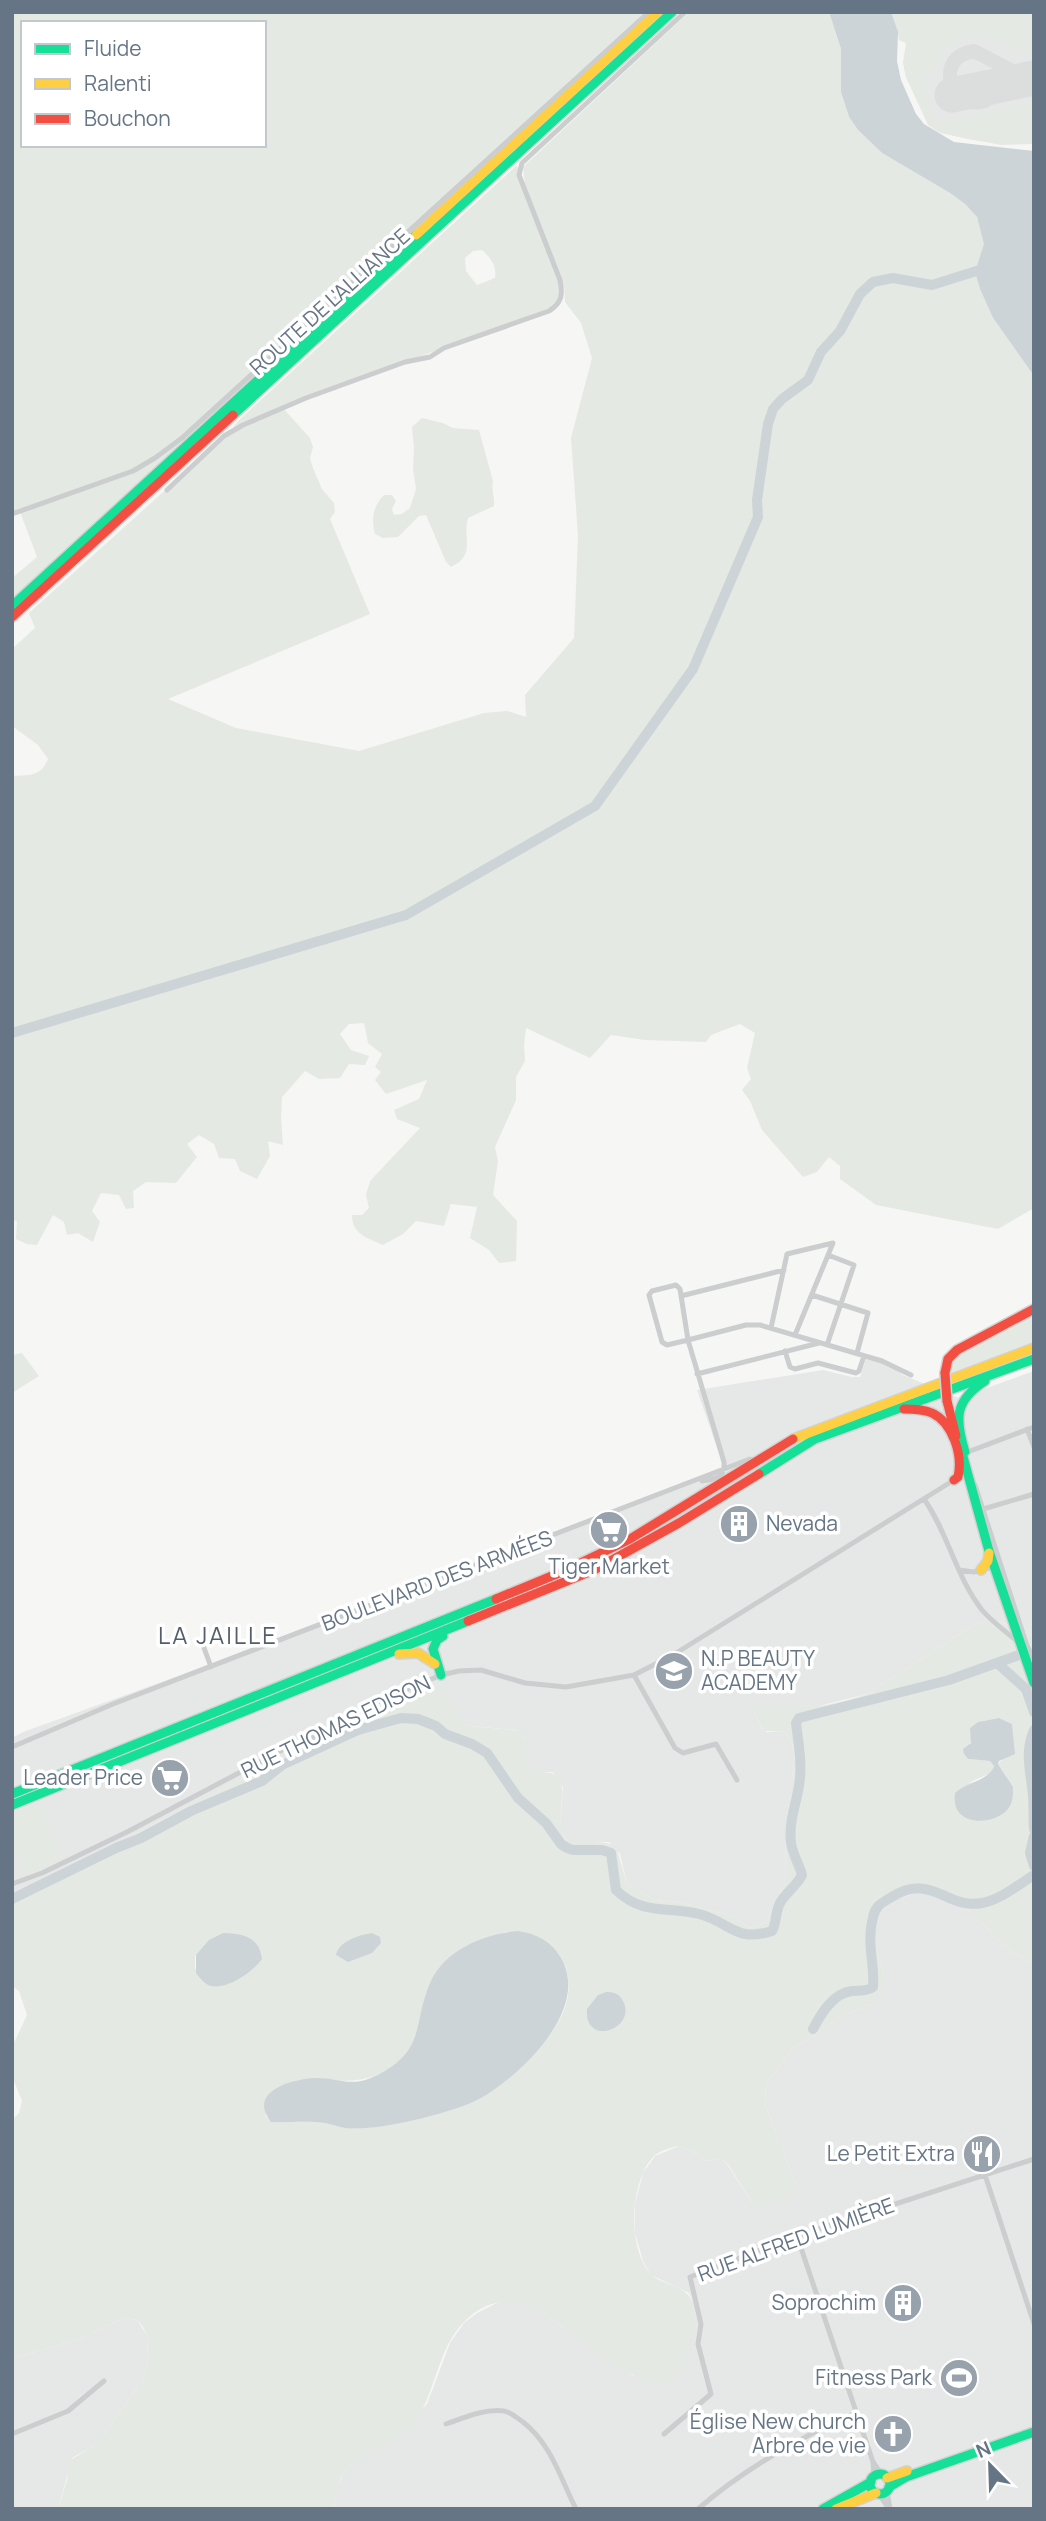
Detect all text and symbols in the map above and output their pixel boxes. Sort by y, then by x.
legend [21,21,266,147]
text: Fluide [84,34,142,62]
text: Ralenti [84,69,152,97]
text: Bouchon [84,104,171,132]
street label: ROUTE DE L'ALLIANCE [243,222,415,381]
building icon: Nevada [718,1503,760,1545]
supermarket icon: Tiger Market [588,1509,630,1551]
place label: Nevada [766,1509,838,1537]
street label: BOULEVARD DES ARMÉES [317,1523,556,1637]
place label: Tiger Market [548,1552,670,1580]
district label: LA JAILLE [158,1618,278,1651]
place label: N.P BEAUTY ACADEMY [701,1644,815,1696]
school or university icon: N.P BEAUTY ACADEMY [653,1650,695,1692]
street label: RUE THOMAS EDISON [236,1668,435,1784]
supermarket icon: Leader Price [149,1757,191,1799]
place label: Leader Price [23,1763,143,1791]
restaurant icon: Le Petit Extra [961,2133,1003,2175]
place label: Le Petit Extra [827,2139,955,2167]
street label: RUE ALFRED LUMIÈRE [693,2190,898,2288]
building icon: Soprochim [882,2282,924,2324]
place label: Soprochim [772,2288,876,2316]
sports icon: Fitness Park [938,2357,980,2399]
place label: Fitness Park [815,2363,933,2391]
place label: Église New church Arbre de vie [690,2407,866,2459]
church icon: Église New church Arbre de vie [872,2413,914,2455]
north arrow [955,2430,1025,2500]
text: N [972,2435,995,2464]

